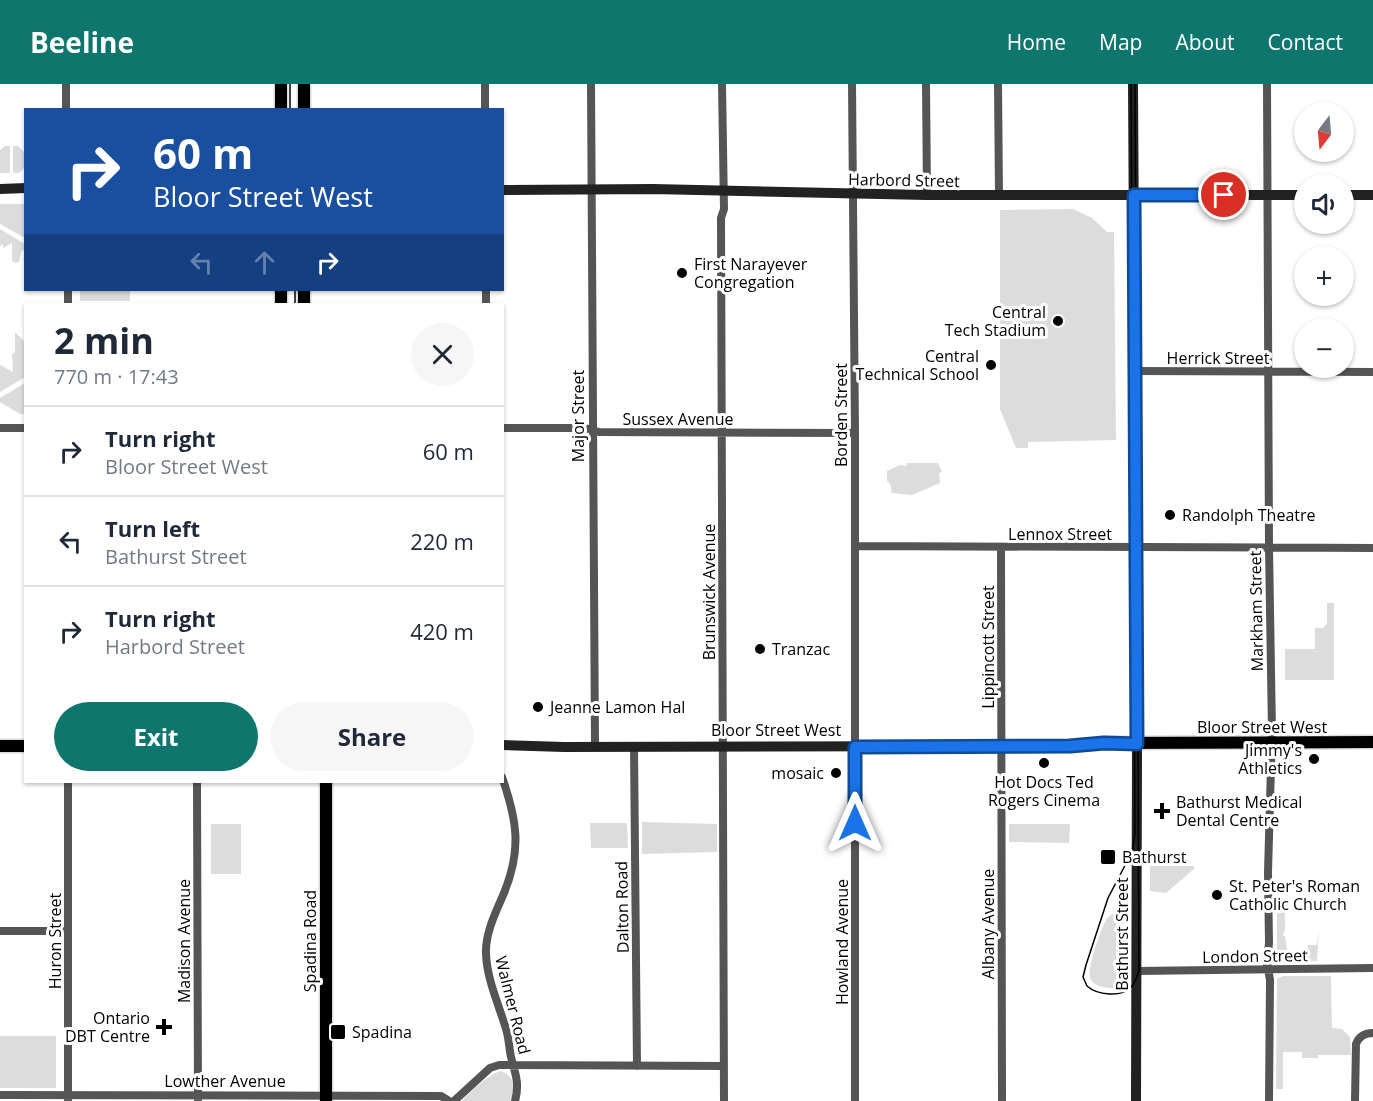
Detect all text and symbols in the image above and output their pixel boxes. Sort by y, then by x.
text: Beeline [30,23,134,61]
text: Home [1007,28,1066,56]
text: Map [1099,28,1142,56]
text: About [1175,28,1235,56]
text: Contact [1268,28,1343,56]
north arrow [1294,102,1354,162]
map controls [1294,102,1354,378]
text: 60 m [153,124,253,181]
icon: right [54,132,132,210]
street label: Harbord Street [848,168,960,192]
pin [1198,169,1249,220]
button: sound [1294,174,1354,234]
text: Bloor Street West [153,178,373,215]
icon: arrive [1207,178,1240,211]
icon: left [185,246,218,279]
icon: ahead [248,246,281,279]
icon: right [311,246,344,279]
button: + [1294,246,1354,306]
place label: First Narayever Congregation [694,253,808,293]
marker: First Narayever Congregation [675,266,689,280]
place label: Central Tech Stadium [945,301,1046,341]
marker: Central Tech Stadium [1051,314,1065,328]
text: 2 min [54,316,154,365]
button: − [1294,318,1354,378]
button: close [411,323,474,386]
place label: Central Technical School [856,345,979,385]
street label: Herrick Street [1167,347,1270,369]
marker: Central Technical School [984,358,998,372]
text: 770 m · 17:43 [54,363,179,390]
street label: Borden Street [830,363,852,467]
street label: Major Street [567,370,589,462]
street label: Sussex Avenue [622,408,734,430]
text: Turn right [105,423,216,453]
icon: right [54,435,87,468]
text: 60 m [423,436,474,466]
text: Bloor Street West [105,453,268,480]
place label: Randolph Theatre [1182,504,1316,526]
marker: Randolph Theatre [1163,508,1177,522]
text: Turn left [105,513,200,543]
street label: Lennox Street [1008,523,1112,545]
street label: Brunswick Avenue [698,524,720,660]
icon: left [54,525,87,558]
text: 220 m [410,526,474,556]
text: Bathurst Street [105,543,247,570]
street label: Markham Street [1244,550,1268,671]
street label: Lippincott Street [977,585,999,709]
text: Turn right [105,603,216,633]
icon: right [54,615,87,648]
text: 420 m [410,616,474,646]
text: Harbord Street [105,633,245,660]
place label: Tranzac [772,638,830,660]
marker: Tranzac [753,642,767,656]
place label: Jeanne Lamon Hal [548,696,685,718]
marker: Jeanne Lamon Hal [531,700,545,714]
button: Exit [54,702,258,771]
button: Share [270,702,474,771]
street label: Bloor Street West [1197,716,1327,738]
street label: Bloor Street West [711,719,841,741]
place label: Jimmy's Athletics [1238,739,1302,779]
marker: Jimmy's Athletics [1307,752,1321,766]
marker: Hot Docs Ted Rogers Cinema [1037,756,1051,770]
place label: mosaic [771,762,824,784]
marker: mosaic [829,766,843,780]
place label: Hot Docs Ted Rogers Cinema [988,771,1100,811]
position arrow [823,791,887,855]
place label: Bathurst Medical Dental Centre [1176,791,1302,831]
marker: Bathurst Medical Dental Centre [1153,802,1171,820]
place label: Bathurst [1122,846,1187,868]
marker: Bathurst [1099,848,1117,866]
street label: Dalton Road [610,861,634,953]
street label: Albany Avenue [977,869,999,979]
place label: St. Peter's Roman Catholic Church [1229,875,1360,915]
street label: Bathurst Street [1111,877,1133,991]
street label: Madison Avenue [173,879,195,1003]
street label: Howland Avenue [831,879,853,1005]
marker: St. Peter's Roman Catholic Church [1210,888,1224,902]
street label: Spadina Road [299,890,321,992]
street label: Huron Street [44,892,66,989]
street label: London Street [1202,944,1308,968]
street label: Walmer Road [490,954,536,1056]
place label: Ontario DBT Centre [65,1007,150,1047]
marker: Ontario DBT Centre [155,1018,173,1036]
place label: Spadina [352,1021,412,1043]
marker: Spadina [329,1023,347,1041]
street label: Lowther Avenue [164,1070,286,1092]

